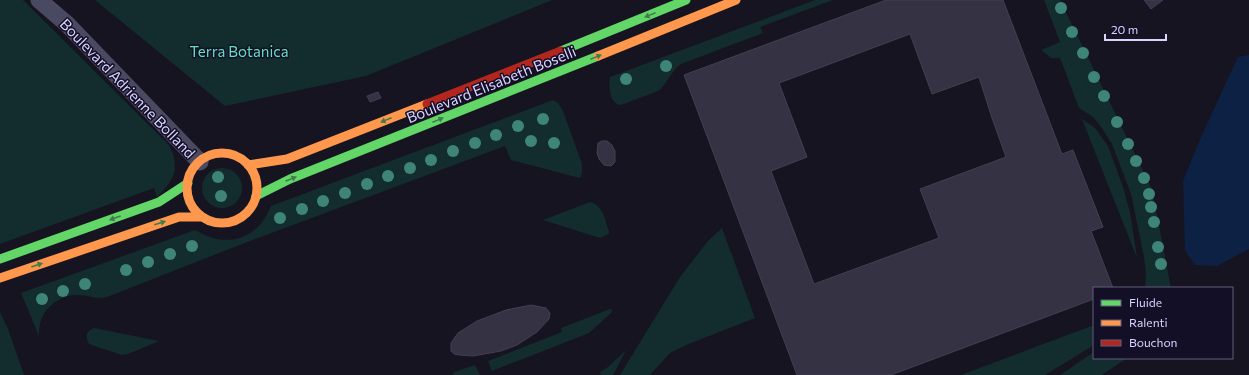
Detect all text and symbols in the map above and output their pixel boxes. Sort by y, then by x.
one-way arrow [643,12,655,18]
street label: Boulevard Adrienne Bolland [57,14,199,162]
scale bar [1105,16,1166,42]
text: 20 m [1111,22,1138,36]
park label: Terra Botanica [189,42,289,60]
street label: Boulevard Elisabeth Boselli [404,42,578,126]
one-way arrow [591,53,603,59]
one-way arrow [432,117,443,123]
one-way arrow [379,118,391,124]
one-way arrow [286,175,298,181]
one-way arrow [109,215,121,221]
one-way arrow [155,220,167,226]
one-way arrow [32,262,44,268]
legend [1093,287,1233,359]
text: Fluide [1129,295,1162,309]
text: Ralenti [1129,315,1168,329]
text: Bouchon [1129,335,1177,349]

